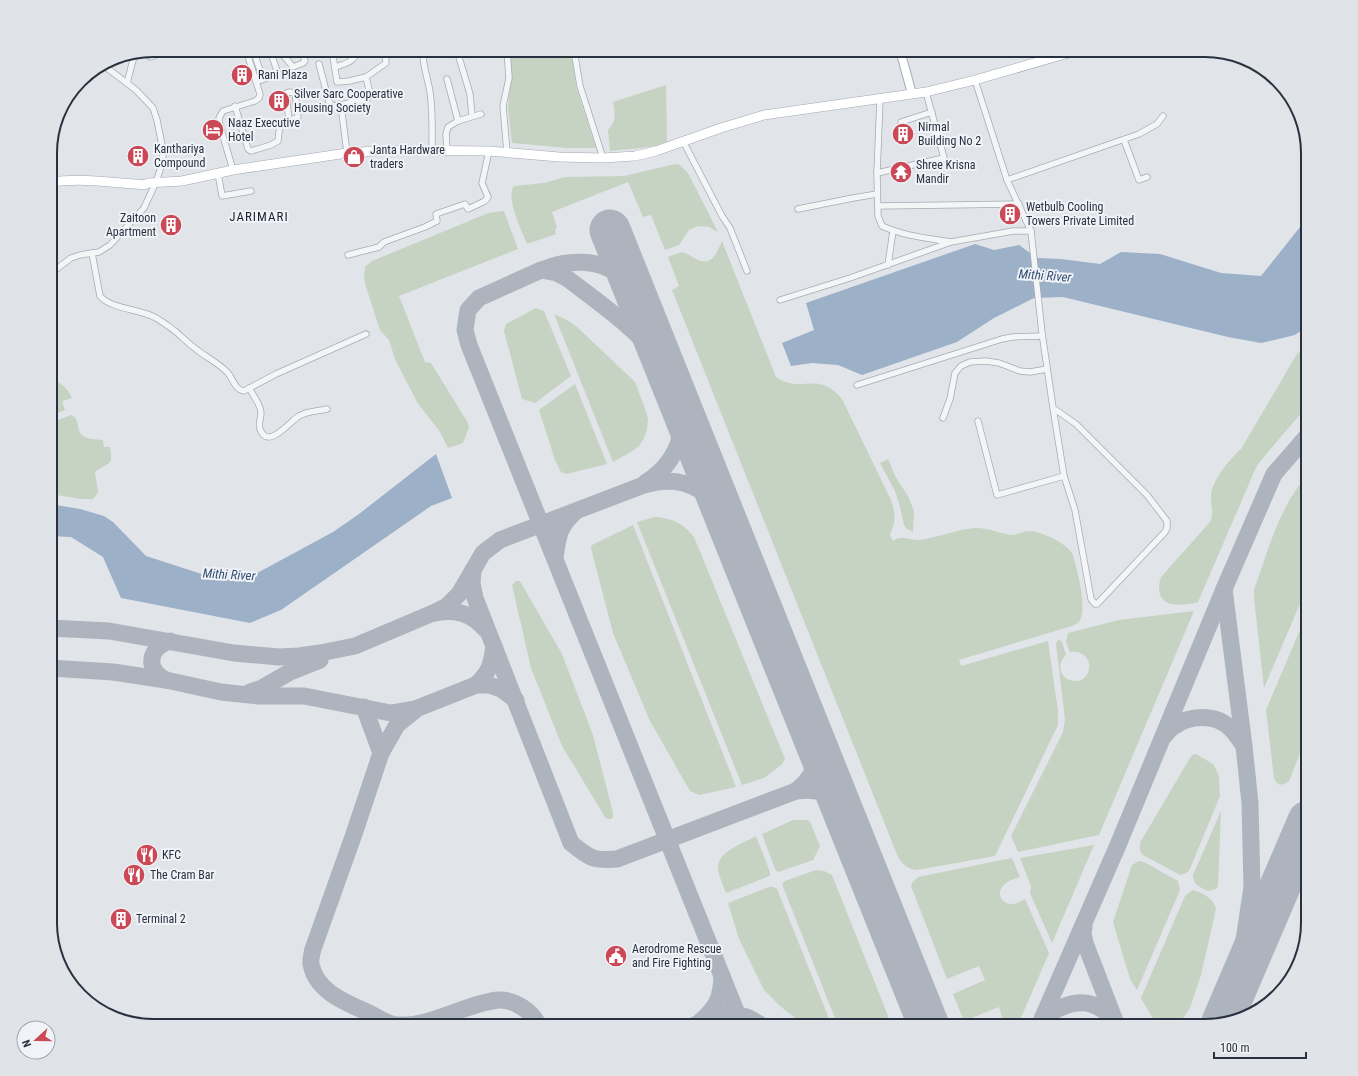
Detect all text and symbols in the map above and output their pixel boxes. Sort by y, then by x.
building icon: Rani Plaza [229,62,255,88]
place label: Rani Plaza [258,68,308,82]
place label: Silver Sarc Cooperative Housing Society [294,87,404,115]
building icon: Silver Sarc Cooperative Housing Society [266,88,292,114]
place label: Naaz Executive Hotel [228,116,300,144]
hotel icon: Naaz Executive Hotel [200,117,226,143]
place label: Nirmal Building No 2 [918,120,981,148]
building icon: Nirmal Building No 2 [890,121,916,147]
place label: Kanthariya Compound [154,142,205,170]
building icon: Kanthariya Compound [125,143,151,169]
place label: Janta Hardware traders [370,143,445,171]
shop icon: Janta Hardware traders [341,144,367,170]
place label: Shree Krisna Mandir [916,158,976,186]
temple icon: Shree Krisna Mandir [888,159,914,185]
place label: Wetbulb Cooling Towers Private Limited [1026,200,1134,228]
building icon: Wetbulb Cooling Towers Private Limited [997,201,1023,227]
district label: JARIMARI [229,209,289,224]
place label: Zaitoon Apartment [106,211,156,239]
building icon: Zaitoon Apartment [158,212,184,238]
water label: Mithi River [1018,266,1073,285]
water label: Mithi River [202,566,257,583]
restaurant icon: KFC [134,842,160,868]
place label: KFC [162,848,181,862]
restaurant icon: The Cram Bar [121,862,147,888]
place label: The Cram Bar [150,868,214,882]
building icon: Terminal 2 [108,906,134,932]
place label: Terminal 2 [136,912,186,926]
place label: Aerodrome Rescue and Fire Fighting [632,942,722,970]
public building icon: Aerodrome Rescue and Fire Fighting [603,943,629,969]
north arrow [16,1020,56,1060]
scale bar [1214,1034,1306,1060]
text: N [20,1038,34,1049]
text: 100 m [1220,1041,1250,1055]

